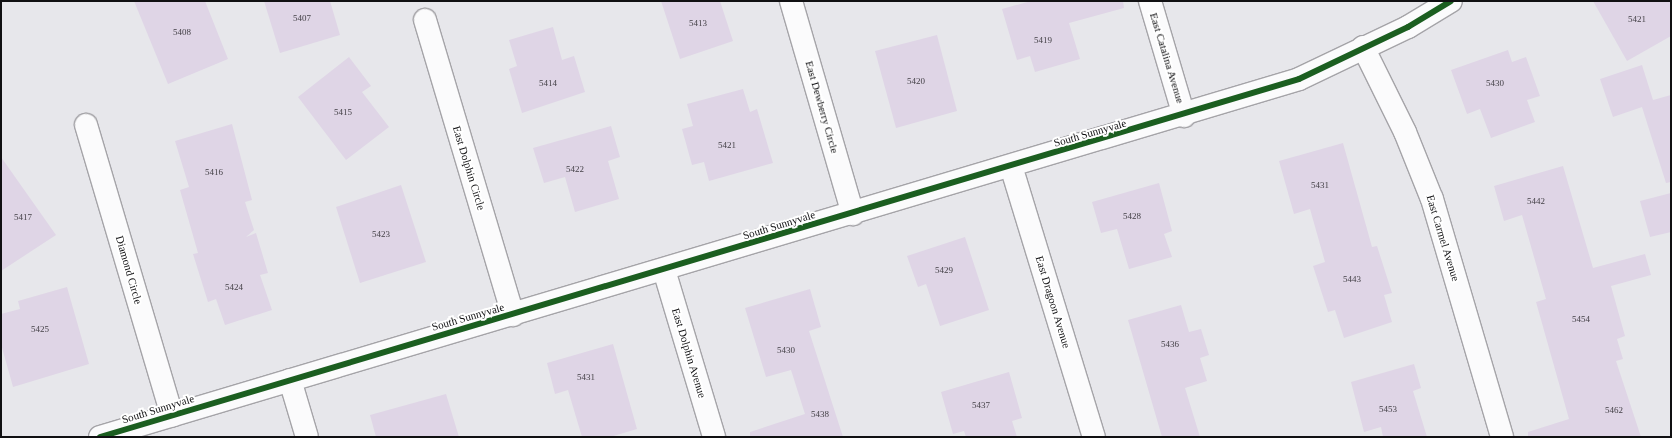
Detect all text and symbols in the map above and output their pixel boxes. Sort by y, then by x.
street label: East Catalina Avenue [1147,11,1187,105]
house number: 5407 [293,13,311,23]
house number: 5421 [1628,14,1646,24]
house number: 5413 [689,18,707,28]
house number: 5408 [173,27,191,37]
house number: 5419 [1034,35,1052,45]
street label: East Dewberry Circle [803,59,841,155]
house number: 5420 [907,76,925,86]
house number: 5414 [539,78,557,88]
house number: 5430 [1486,78,1504,88]
house number: 5415 [334,107,352,117]
street label: South Sunnyvale [1052,116,1128,150]
street label: East Dolphin Circle [450,124,488,212]
house number: 5421 [718,140,736,150]
house number: 5422 [566,164,584,174]
house number: 5416 [205,167,223,177]
house number: 5431 [1311,180,1329,190]
street label: East Carmel Avenue [1424,193,1462,283]
house number: 5442 [1527,196,1545,206]
street label: South Sunnyvale [741,208,817,242]
house number: 5428 [1123,211,1141,221]
house number: 5417 [14,212,32,222]
house number: 5423 [372,229,390,239]
street label: Diamond Circle [113,234,145,306]
street label: East Dragoon Avenue [1033,254,1073,350]
house number: 5429 [935,265,953,275]
house number: 5443 [1343,274,1361,284]
house number: 5424 [225,282,243,292]
street label: South Sunnyvale [430,300,506,334]
street label: East Dolphin Avenue [669,306,709,400]
house number: 5454 [1572,314,1590,324]
house number: 5425 [31,324,49,334]
house number: 5436 [1161,339,1179,349]
house number: 5430 [777,345,795,355]
house number: 5431 [577,372,595,382]
street label: South Sunnyvale [120,392,196,426]
house number: 5437 [972,400,990,410]
house number: 5453 [1379,404,1397,414]
house number: 5462 [1605,405,1623,415]
house number: 5438 [811,409,829,419]

